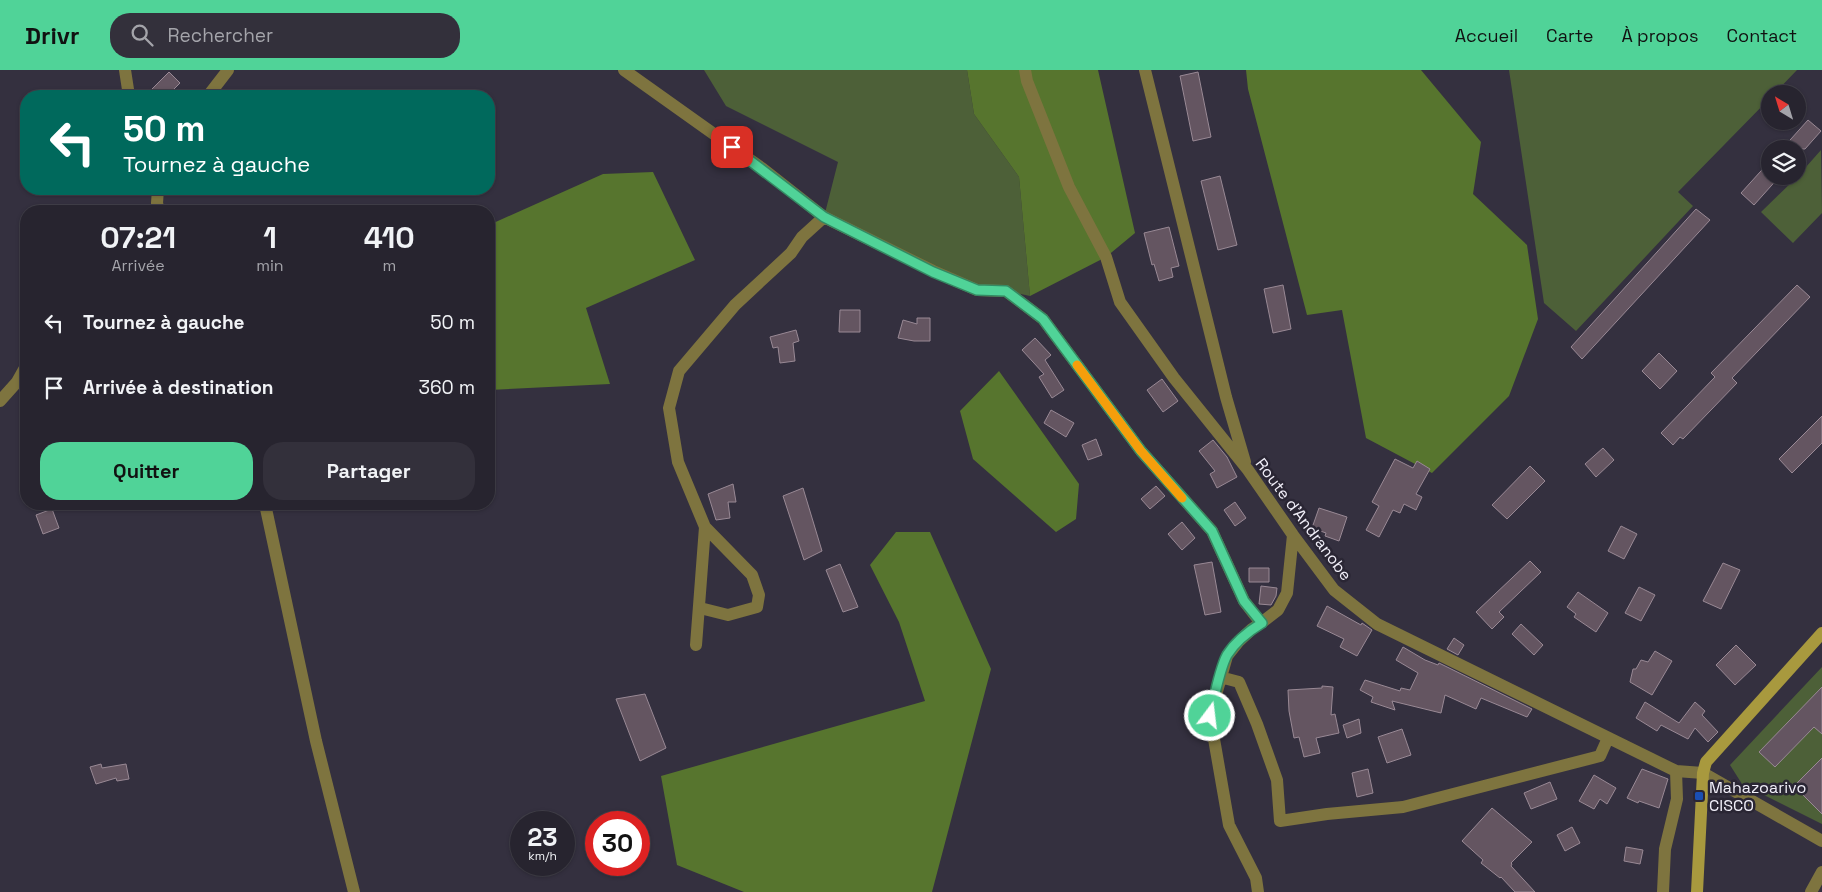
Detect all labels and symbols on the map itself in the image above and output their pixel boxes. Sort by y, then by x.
north arrow [1761,85,1806,130]
pin [711,126,753,168]
street label: Route d'Andranobe [1251,454,1357,585]
position arrow [1183,689,1235,741]
place label: Mahazoarivo CISCO [1709,777,1806,816]
marker: Mahazoarivo CISCO [1693,790,1705,802]
speed limit sign: 30 [585,811,650,876]

